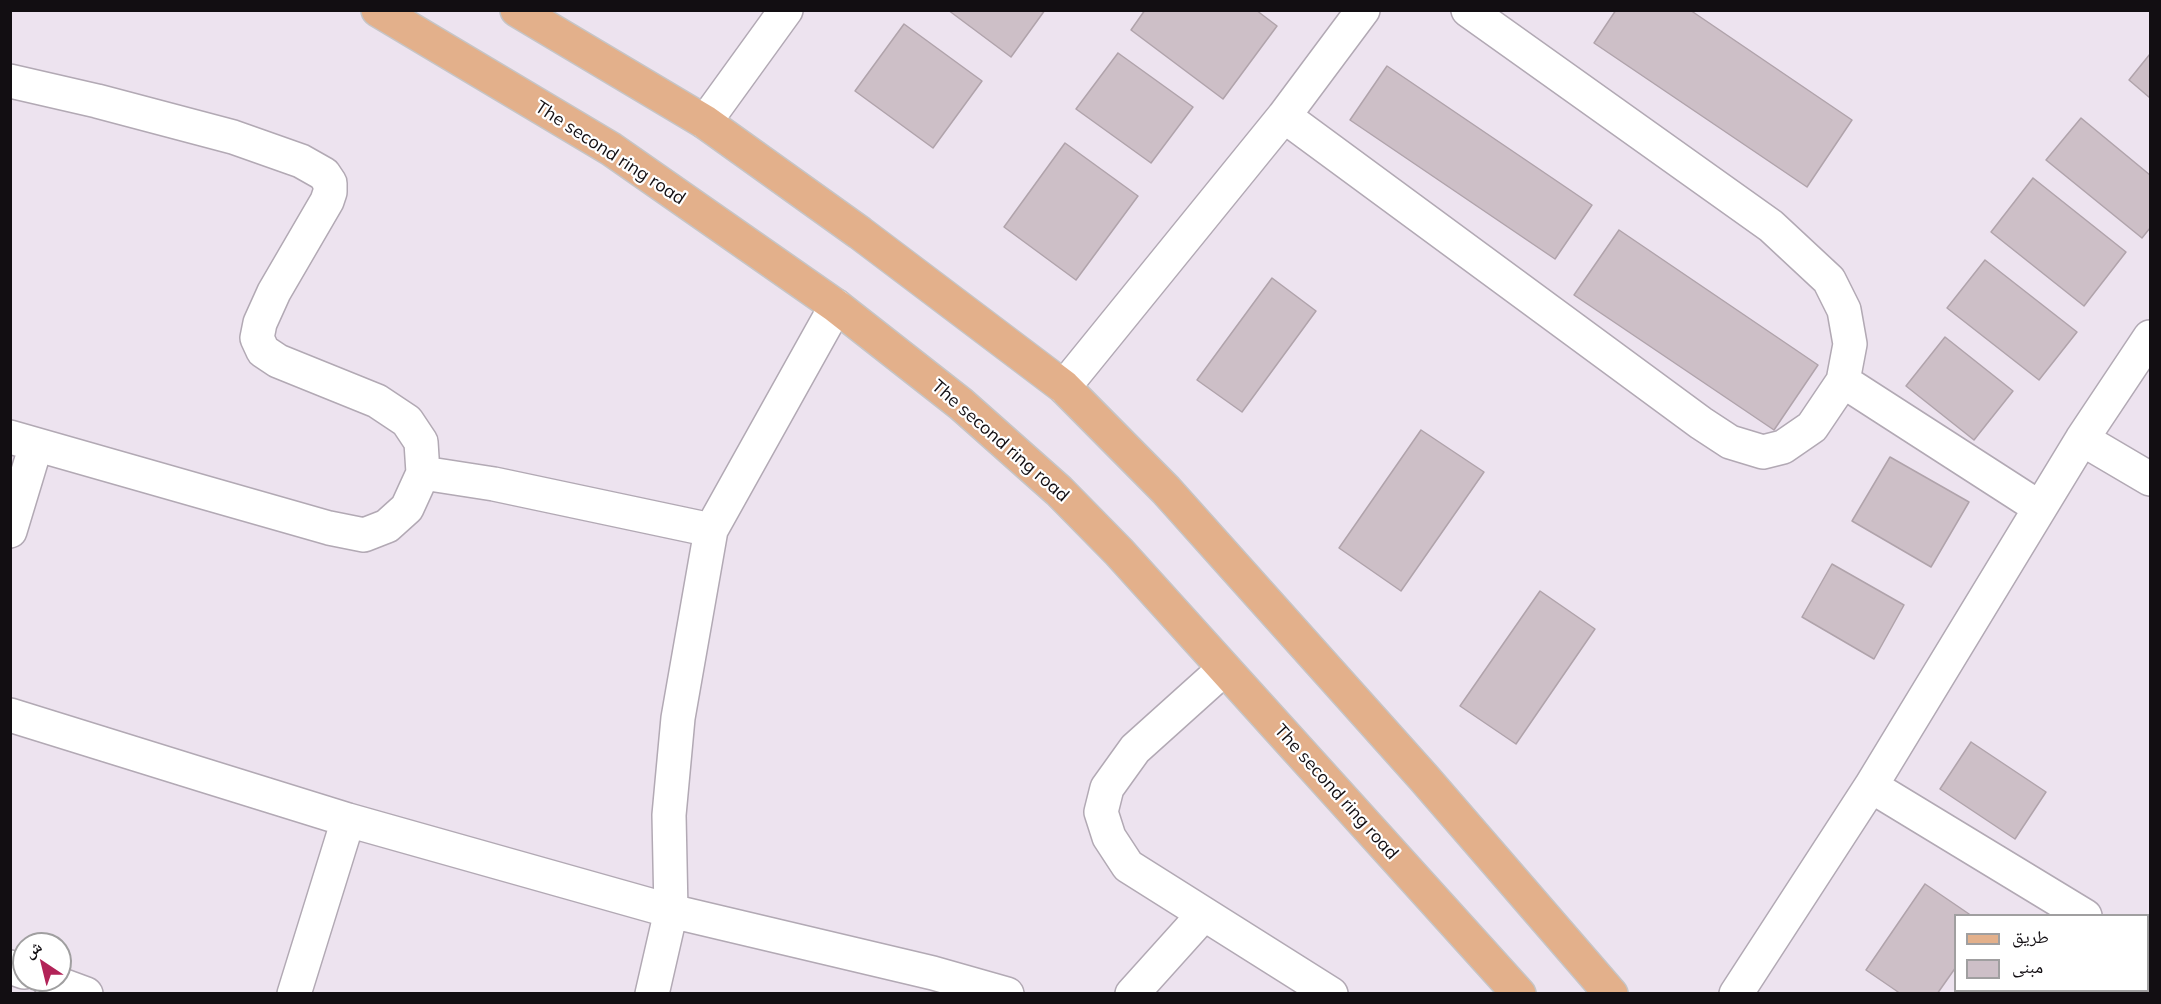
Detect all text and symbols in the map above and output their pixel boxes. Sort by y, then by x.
street label: The second ring road [531,96,689,210]
street label: The second ring road [927,375,1073,507]
street label: The second ring road [1269,720,1403,864]
legend [1954,914,2149,992]
text: طريق [2012,925,2049,948]
north arrow [12,932,72,992]
text: ش [20,936,46,962]
text: مبنى [2012,955,2043,978]

